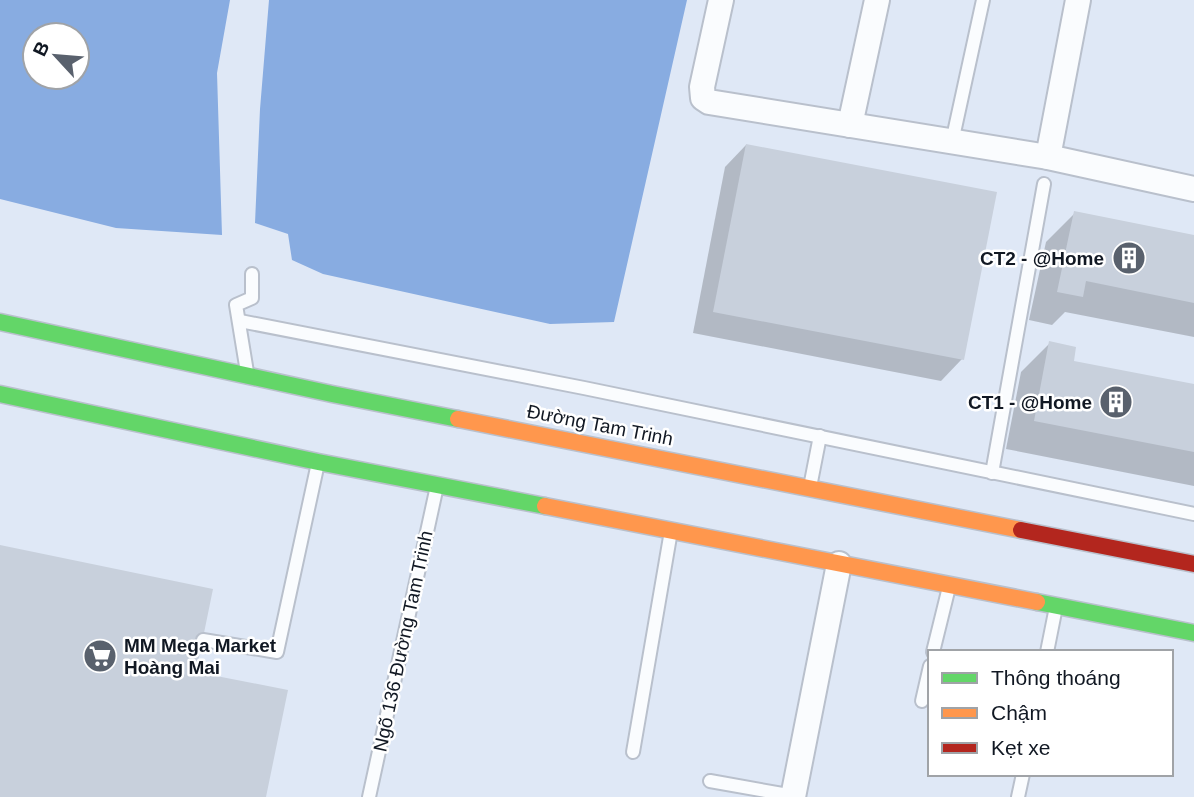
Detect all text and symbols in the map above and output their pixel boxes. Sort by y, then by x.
north arrow [21,21,91,91]
text: B [29,38,54,60]
building icon: CT2 - @Home [1110,239,1148,277]
place label: CT2 - @Home [980,248,1104,269]
building icon: CT1 - @Home [1097,383,1135,421]
place label: CT1 - @Home [968,392,1092,413]
street label: Đường Tam Trinh [525,401,675,449]
street label: Ngõ 136 Đường Tam Trinh [369,529,437,753]
place label: MM Mega Market Hoàng Mai [124,635,277,678]
supermarket icon: MM Mega Market Hoàng Mai [81,637,119,675]
legend [928,650,1173,776]
text: Thông thoáng [991,666,1121,689]
text: Chậm [991,701,1047,724]
text: Kẹt xe [991,736,1051,759]

